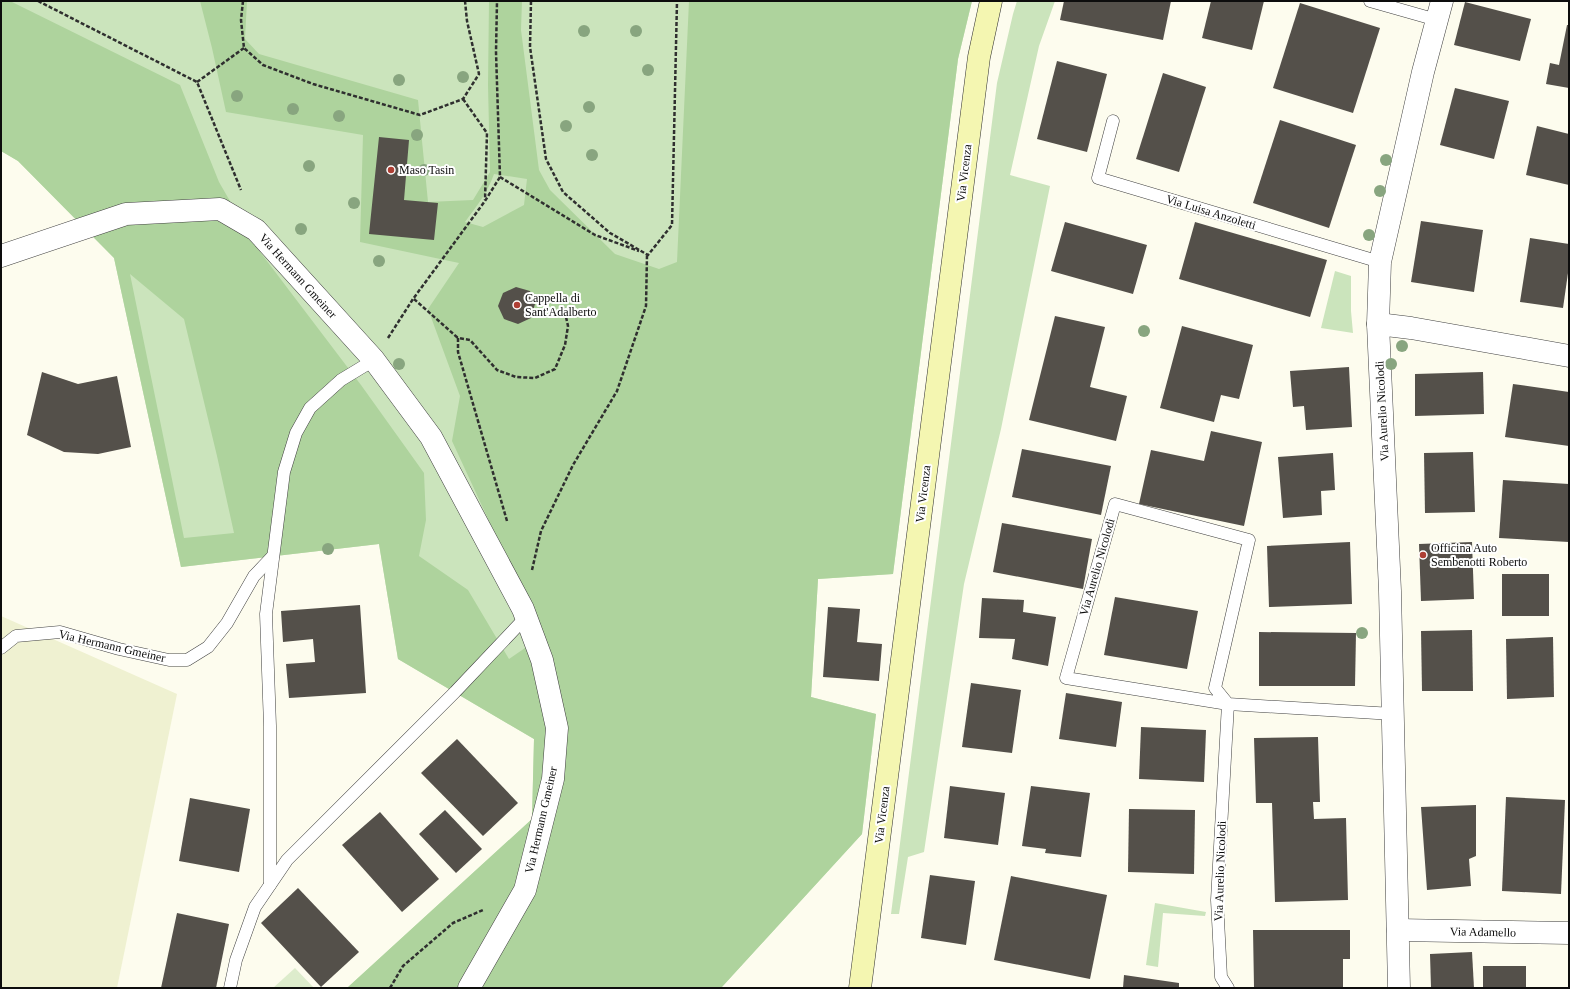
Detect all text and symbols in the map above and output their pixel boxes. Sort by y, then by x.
street label: Via Vicenza [954,143,975,203]
place label: Maso Tasin [399,163,454,177]
marker: Maso Tasin [386,165,396,175]
street label: Via Luisa Anzoletti [1164,192,1258,233]
street label: Via Hermann Gmeiner [256,231,340,321]
place label: Cappella di Sant'Adalberto [525,291,596,319]
marker: Cappella di Sant'Adalberto [512,300,522,310]
street label: Via Aurelio Nicolodi [1372,360,1392,462]
street label: Via Vicenza [913,464,934,524]
street label: Via Aurelio Nicolodi [1076,516,1118,617]
place label: Officina Auto Sembenotti Roberto [1431,541,1527,569]
marker: Officina Auto Sembenotti Roberto [1418,550,1428,560]
street label: Via Hermann Gmeiner [57,627,167,665]
street label: Via Hermann Gmeiner [522,765,560,875]
street label: Via Vicenza [872,785,893,845]
street label: Via Aurelio Nicolodi [1211,820,1229,922]
street label: Via Adamello [1450,924,1516,940]

